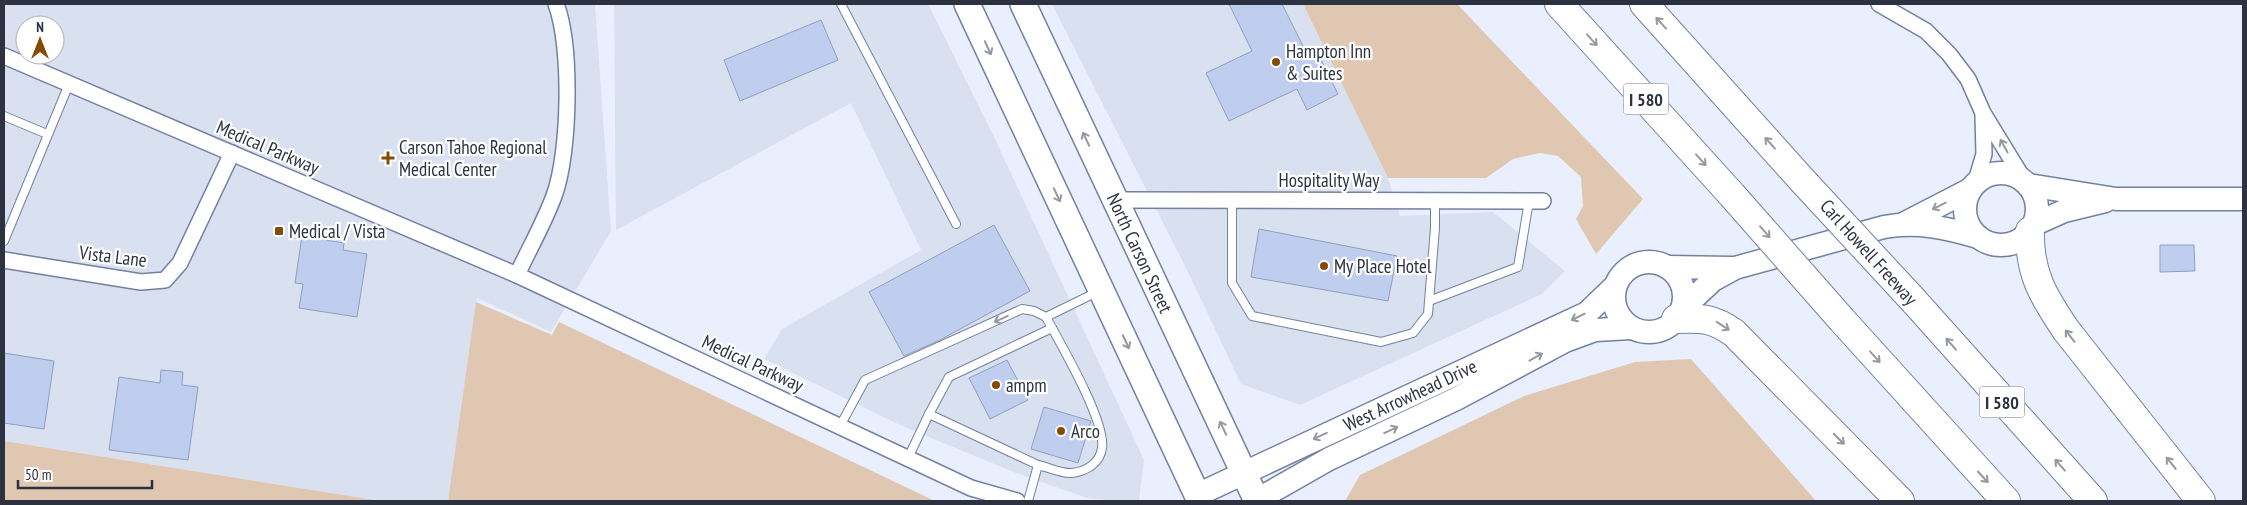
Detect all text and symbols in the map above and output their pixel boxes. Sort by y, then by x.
north arrow [15,15,65,65]
one-way arrow [1655,16,1667,29]
text: N [36,18,44,36]
one-way arrow [1586,33,1598,46]
place label: Hampton Inn & Suites [1286,39,1371,85]
one-way arrow [984,40,993,55]
marker: Hampton Inn & Suites [1270,56,1282,68]
road number: I 580 [1624,84,1668,115]
street label: Medical Parkway [213,115,324,180]
one-way arrow [1081,132,1091,147]
place label: Carson Tahoe Regional Medical Center [399,135,547,181]
one-way arrow [1764,137,1776,150]
one-way arrow [1999,139,2009,154]
marker: Carson Tahoe Regional Medical Center [381,151,395,165]
one-way arrow [1695,154,1707,167]
street label: Hospitality Way [1279,168,1380,192]
one-way arrow [1053,187,1062,202]
street label: North Carson Street [1102,189,1179,317]
street label: Carl Howell Freeway [1815,194,1923,310]
one-way arrow [1931,201,1946,211]
place label: Medical / Vista [289,219,385,243]
marker: Medical / Vista [273,225,285,237]
one-way arrow [1759,225,1770,238]
street label: Vista Lane [77,240,148,272]
place label: My Place Hotel [1334,254,1432,278]
marker: My Place Hotel [1318,260,1330,272]
one-way arrow [1571,312,1586,322]
one-way arrow [994,315,1009,324]
one-way arrow [1716,321,1730,331]
street label: Medical Parkway [698,329,808,397]
one-way arrow [2065,330,2076,343]
one-way arrow [1121,334,1131,349]
one-way arrow [1946,338,1957,351]
one-way arrow [1869,350,1880,363]
one-way arrow [1528,352,1543,361]
street label: West Arrowhead Drive [1340,354,1481,436]
place label: ampm [1006,373,1047,397]
marker: ampm [990,379,1002,391]
road number: I 580 [1980,387,2024,418]
place label: Arco [1071,419,1100,443]
one-way arrow [1218,421,1227,436]
marker: Arco [1055,425,1067,437]
one-way arrow [1383,425,1398,434]
one-way arrow [1313,432,1328,442]
one-way arrow [1833,433,1845,446]
one-way arrow [2165,457,2176,470]
scale bar [18,458,151,490]
one-way arrow [2054,459,2066,472]
text: 50 m [25,465,51,484]
one-way arrow [1977,471,1989,484]

